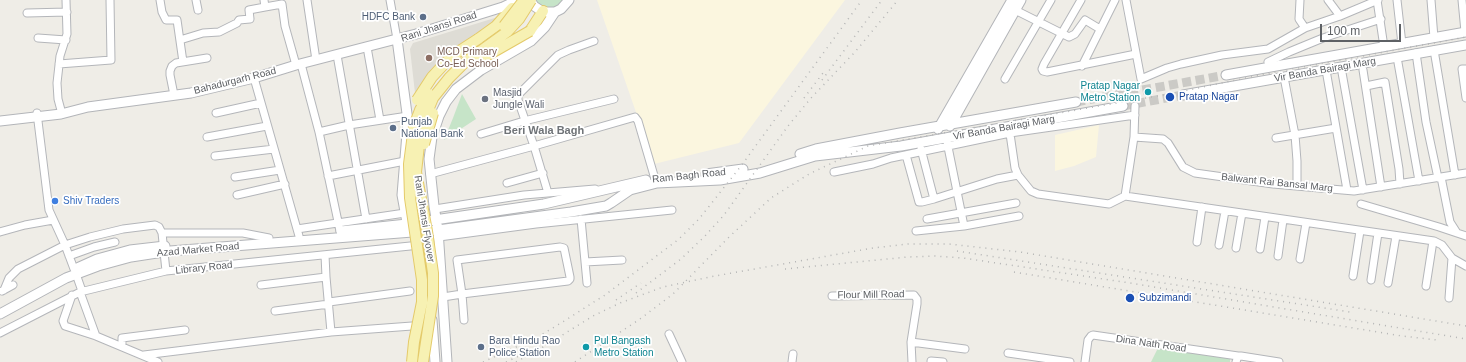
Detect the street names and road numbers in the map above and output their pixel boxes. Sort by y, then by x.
street label: Rani Jhansi Road [400,9,478,45]
street label: Vir Banda Bairagi Marg [1273,55,1377,85]
street label: Bahadurgarh Road [193,65,277,97]
street label: Vir Banda Bairagi Marg [952,113,1056,143]
street label: Ram Bagh Road [652,166,726,186]
street label: Balwant Rai Bansal Marg [1221,171,1333,195]
street label: Rani Jhansi Flyover [411,175,437,263]
street label: Azad Market Road [156,240,240,260]
street label: Library Road [175,259,233,277]
street label: Flour Mill Road [837,288,905,302]
street label: Dina Nath Road [1115,333,1187,355]

